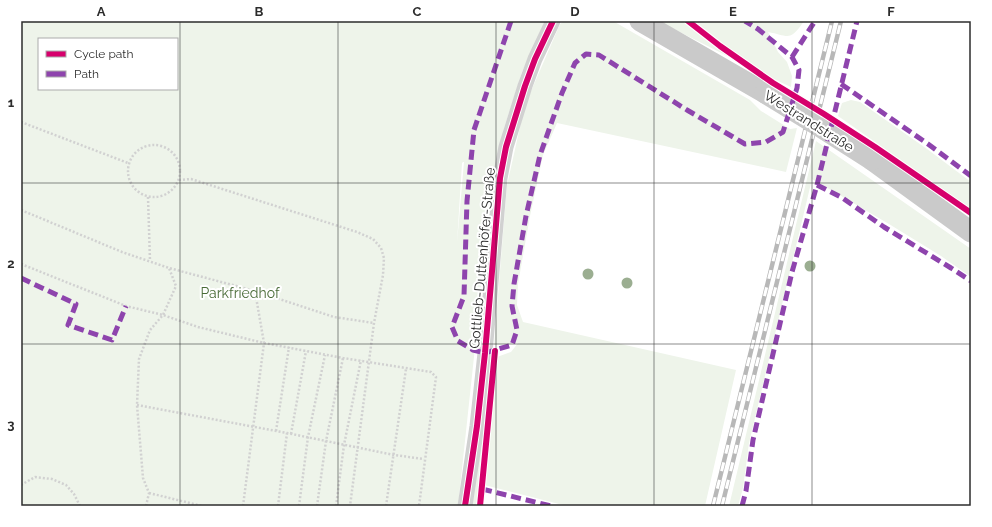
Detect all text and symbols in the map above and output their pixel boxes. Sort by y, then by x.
text: A [97,4,106,19]
text: B [255,4,264,19]
text: C [413,4,422,19]
text: D [570,4,580,19]
text: E [729,4,737,19]
text: F [887,4,895,19]
legend [38,38,178,90]
text: Cycle path [74,47,133,61]
text: Path [74,67,99,81]
street label: Westrandstraße [761,87,857,155]
text: 1 [8,95,15,110]
street label: Gottlieb-Duttenhöfer-Straße [466,167,498,349]
text: 2 [7,256,15,271]
park label: Parkfriedhof [200,285,281,301]
text: 3 [7,417,15,432]

